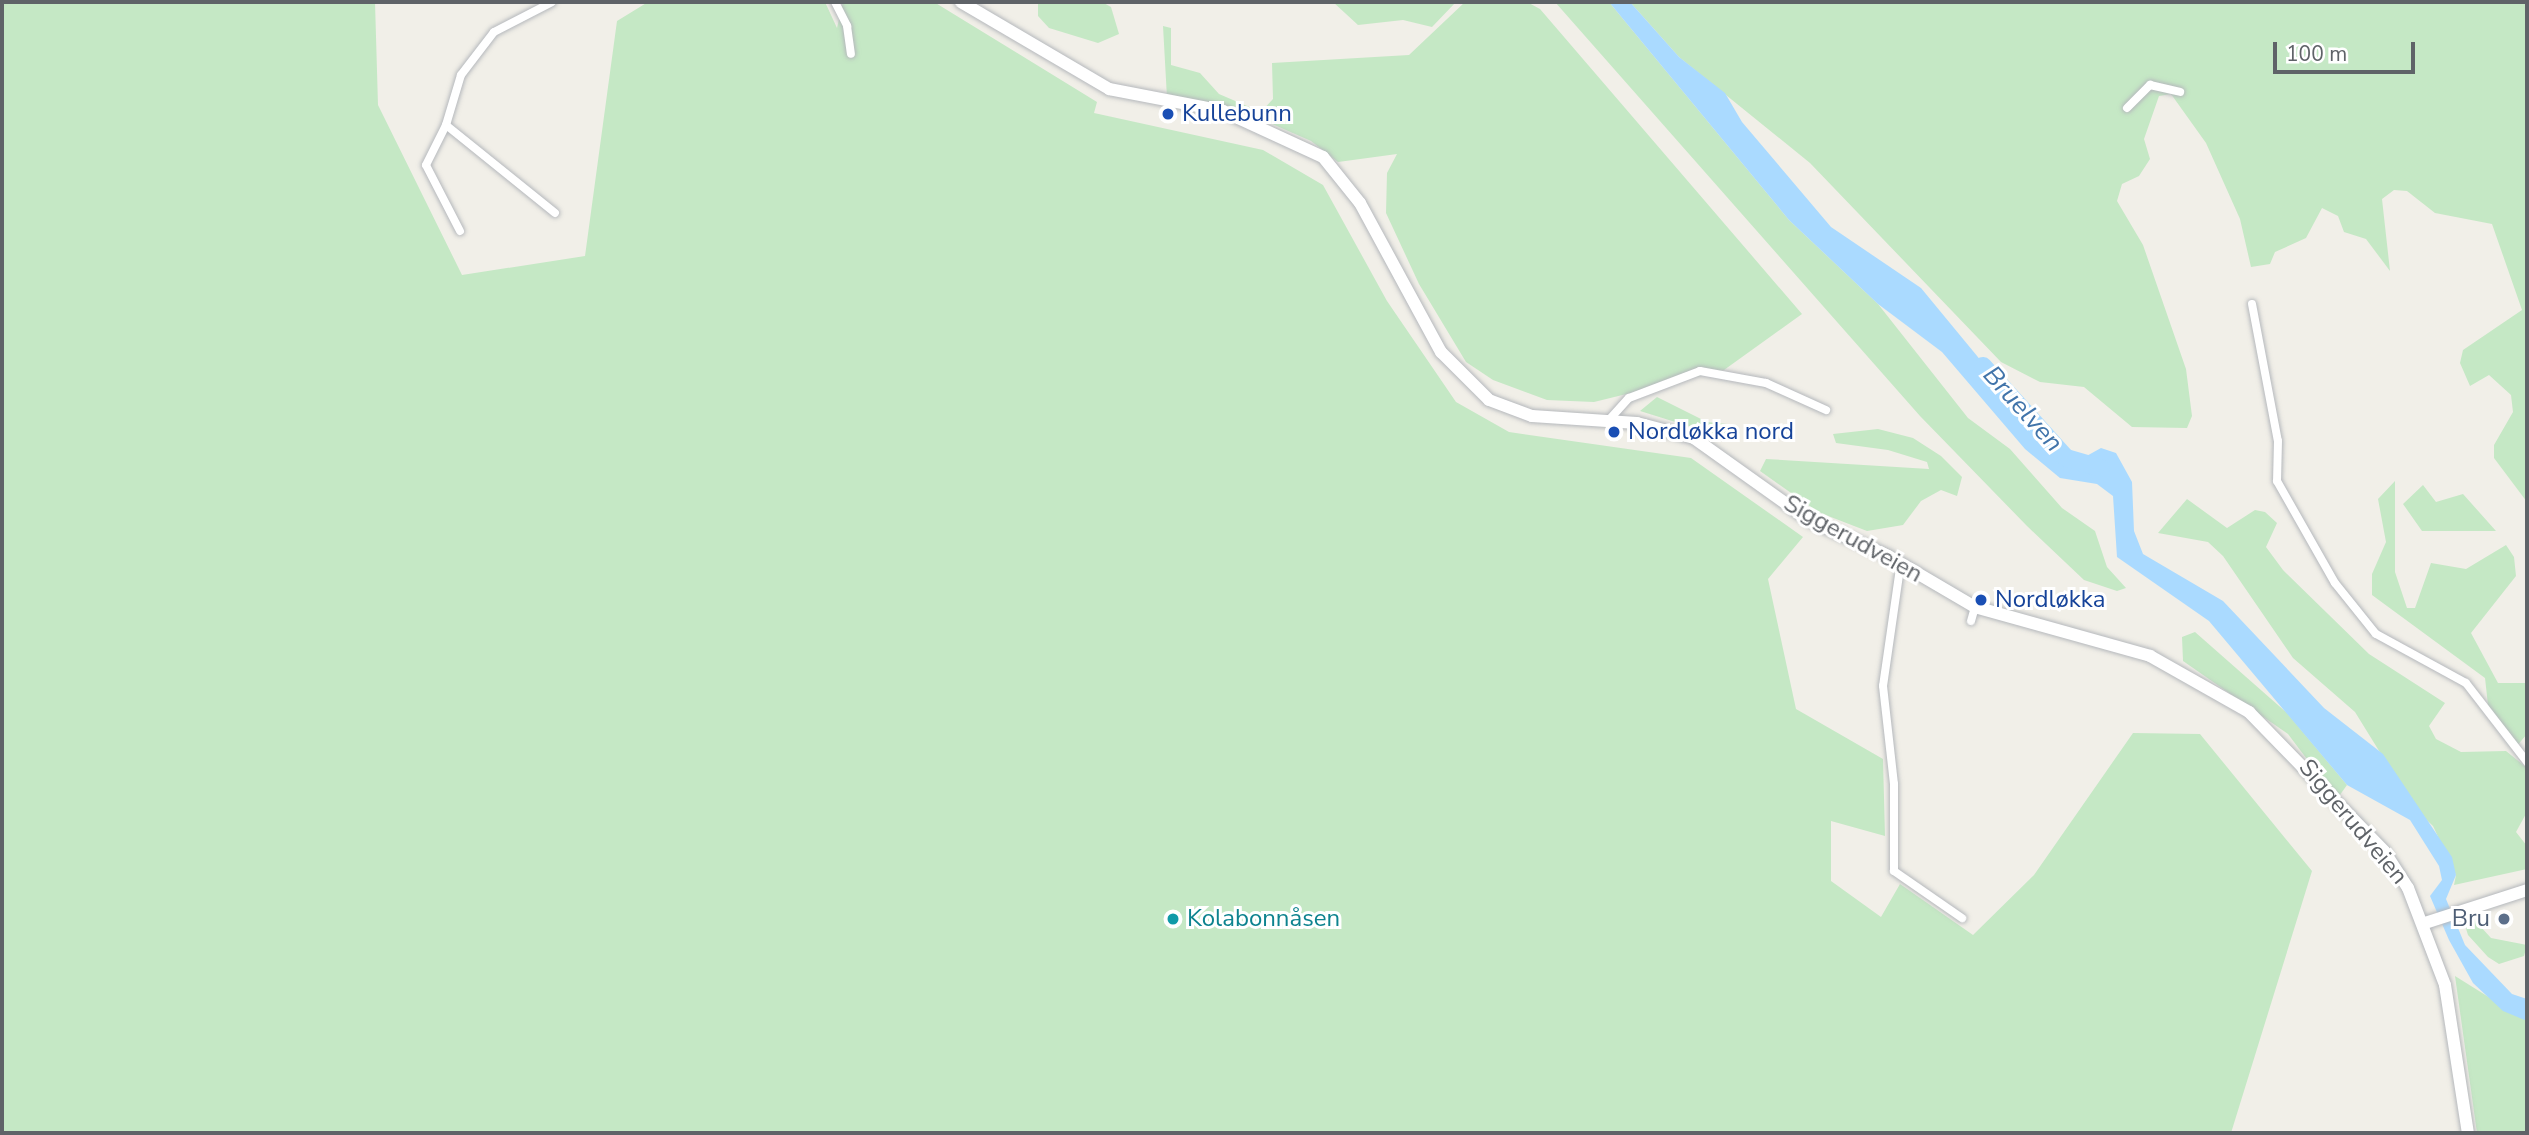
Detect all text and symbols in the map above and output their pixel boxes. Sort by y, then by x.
scale bar [2277,28,2419,72]
text: 100 m [2286,40,2347,68]
place label: Kullebunn [1182,100,1292,128]
marker: Kullebunn [1160,106,1176,122]
water label: Bruelven [1976,360,2070,458]
place label: Nordløkka nord [1628,418,1794,446]
marker: Nordløkka nord [1606,424,1622,440]
street label: Siggerudveien [1779,489,1927,589]
place label: Nordløkka [1995,586,2105,614]
marker: Nordløkka [1973,592,1989,608]
street label: Siggerudveien [2292,754,2414,890]
place label: Kolabonnåsen [1187,905,1340,933]
place label: Bru [2452,905,2490,933]
marker: Kolabonnåsen [1165,911,1181,927]
marker: Bru [2496,911,2512,927]

